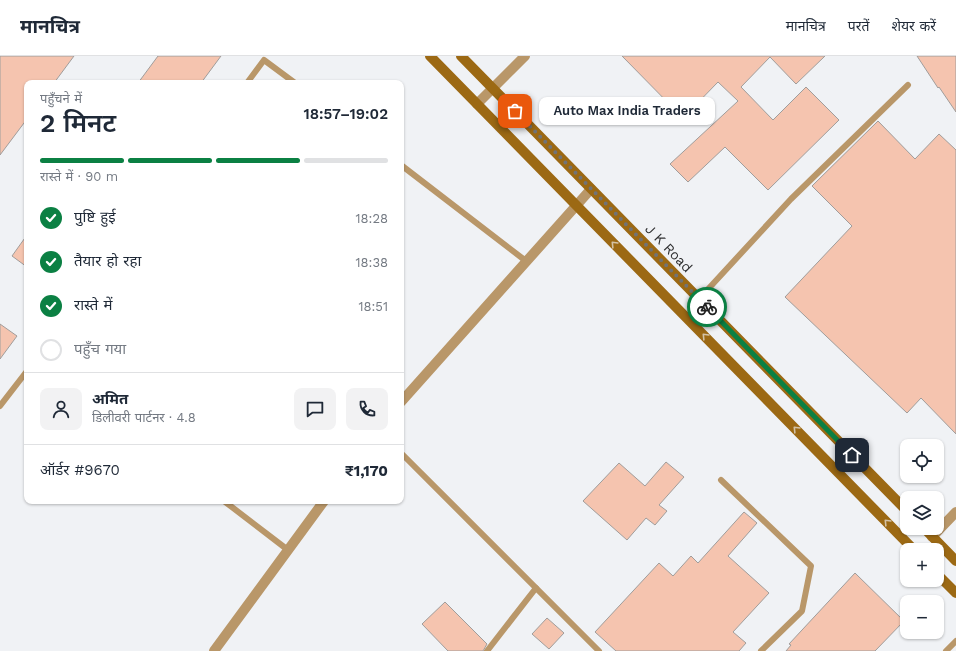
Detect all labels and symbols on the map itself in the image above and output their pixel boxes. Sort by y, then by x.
pin [498,94,532,128]
callout: Auto Max India Traders [539,97,715,125]
street label: J K Road [642,221,696,275]
one-way arrow [611,241,619,249]
courier [687,287,727,327]
one-way arrow [702,333,709,341]
one-way arrow [793,426,800,434]
pin [835,438,869,472]
one-way arrow [884,519,891,527]

